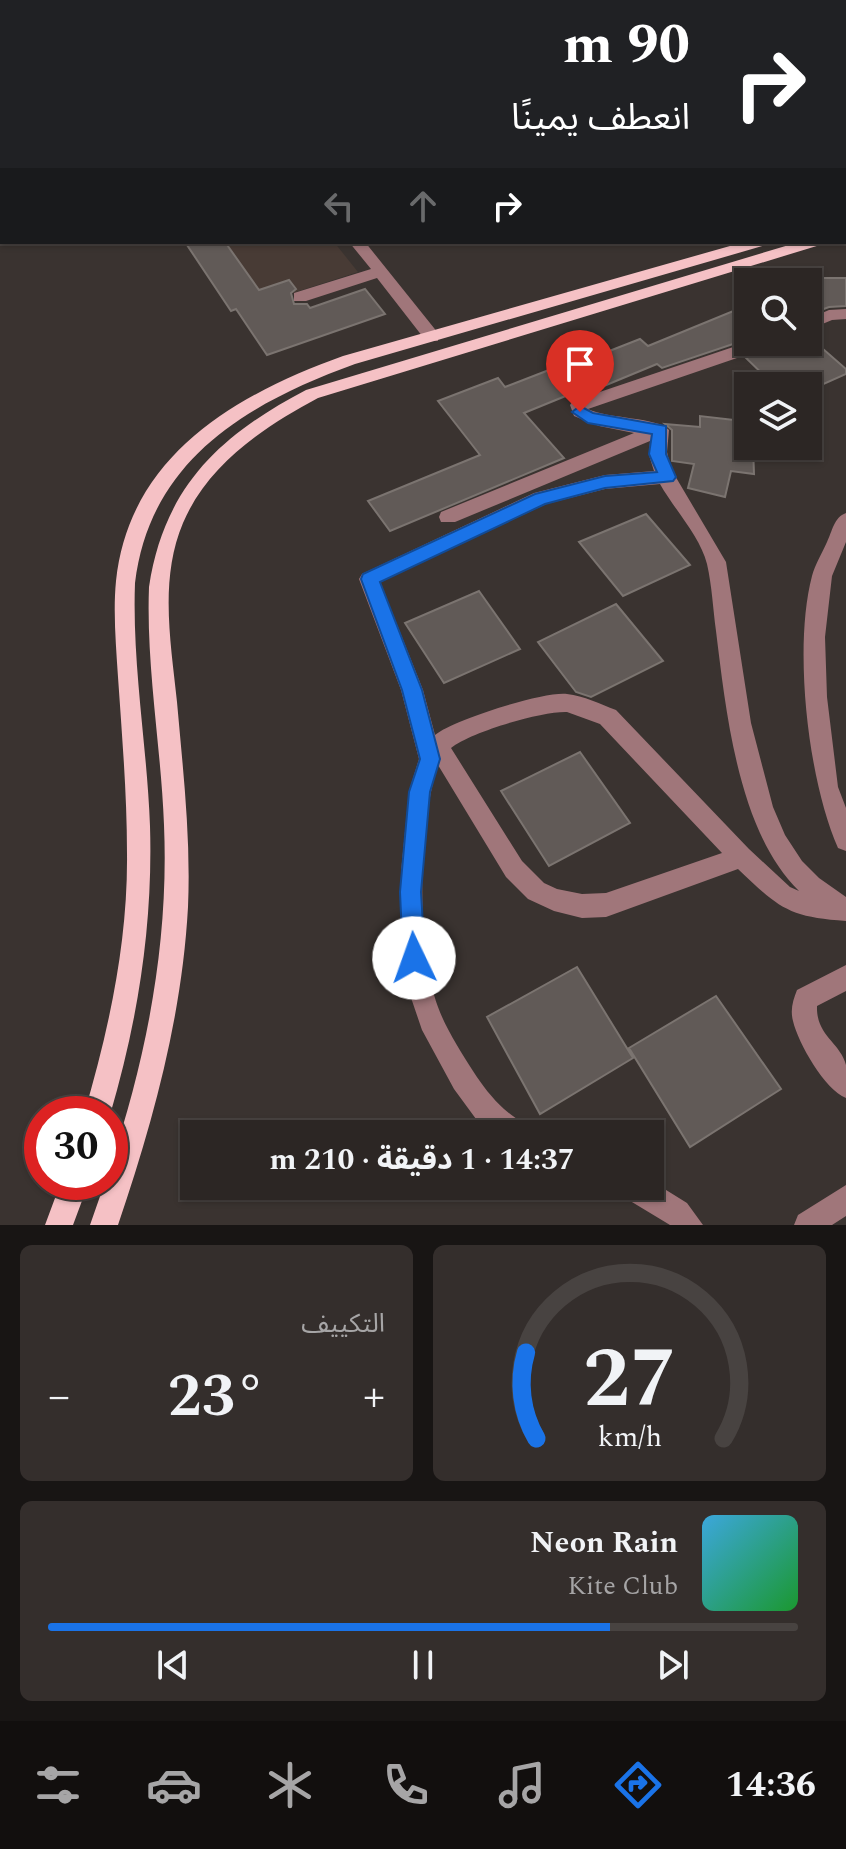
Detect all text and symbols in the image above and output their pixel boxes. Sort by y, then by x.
text: 90 m [563,3,690,88]
icon: right [718,32,822,136]
text: انعطف يمينًا [511,91,690,146]
icon: left [317,184,361,228]
icon: ahead [401,184,445,228]
icon: right [485,184,529,228]
map controls [734,268,822,460]
button: search [734,268,822,356]
pin [546,330,614,412]
icon: arrive [558,342,602,386]
button: layers [734,372,822,460]
position arrow [372,916,456,1000]
speed limit sign: 30 [24,1096,128,1200]
text: 14:37 · 1 دقيقة · 210 m [269,1137,575,1183]
text: التكييف [301,1304,385,1344]
text: 27 [583,1317,676,1444]
text: 23° [168,1351,265,1443]
text: − [48,1363,70,1430]
text: + [363,1363,385,1430]
text: km/h [597,1416,662,1459]
text: Neon Rain [530,1520,678,1566]
text: Kite Club [567,1566,678,1606]
icon: previous [151,1643,195,1687]
icon: pause [401,1643,445,1687]
icon: next [651,1643,695,1687]
icon: filters [30,1757,86,1813]
icon: car [146,1757,202,1813]
icon: climate [262,1757,318,1813]
icon: phone [378,1757,434,1813]
icon: music [494,1757,550,1813]
icon: directions [610,1757,666,1813]
text: 14:36 [726,1758,816,1813]

